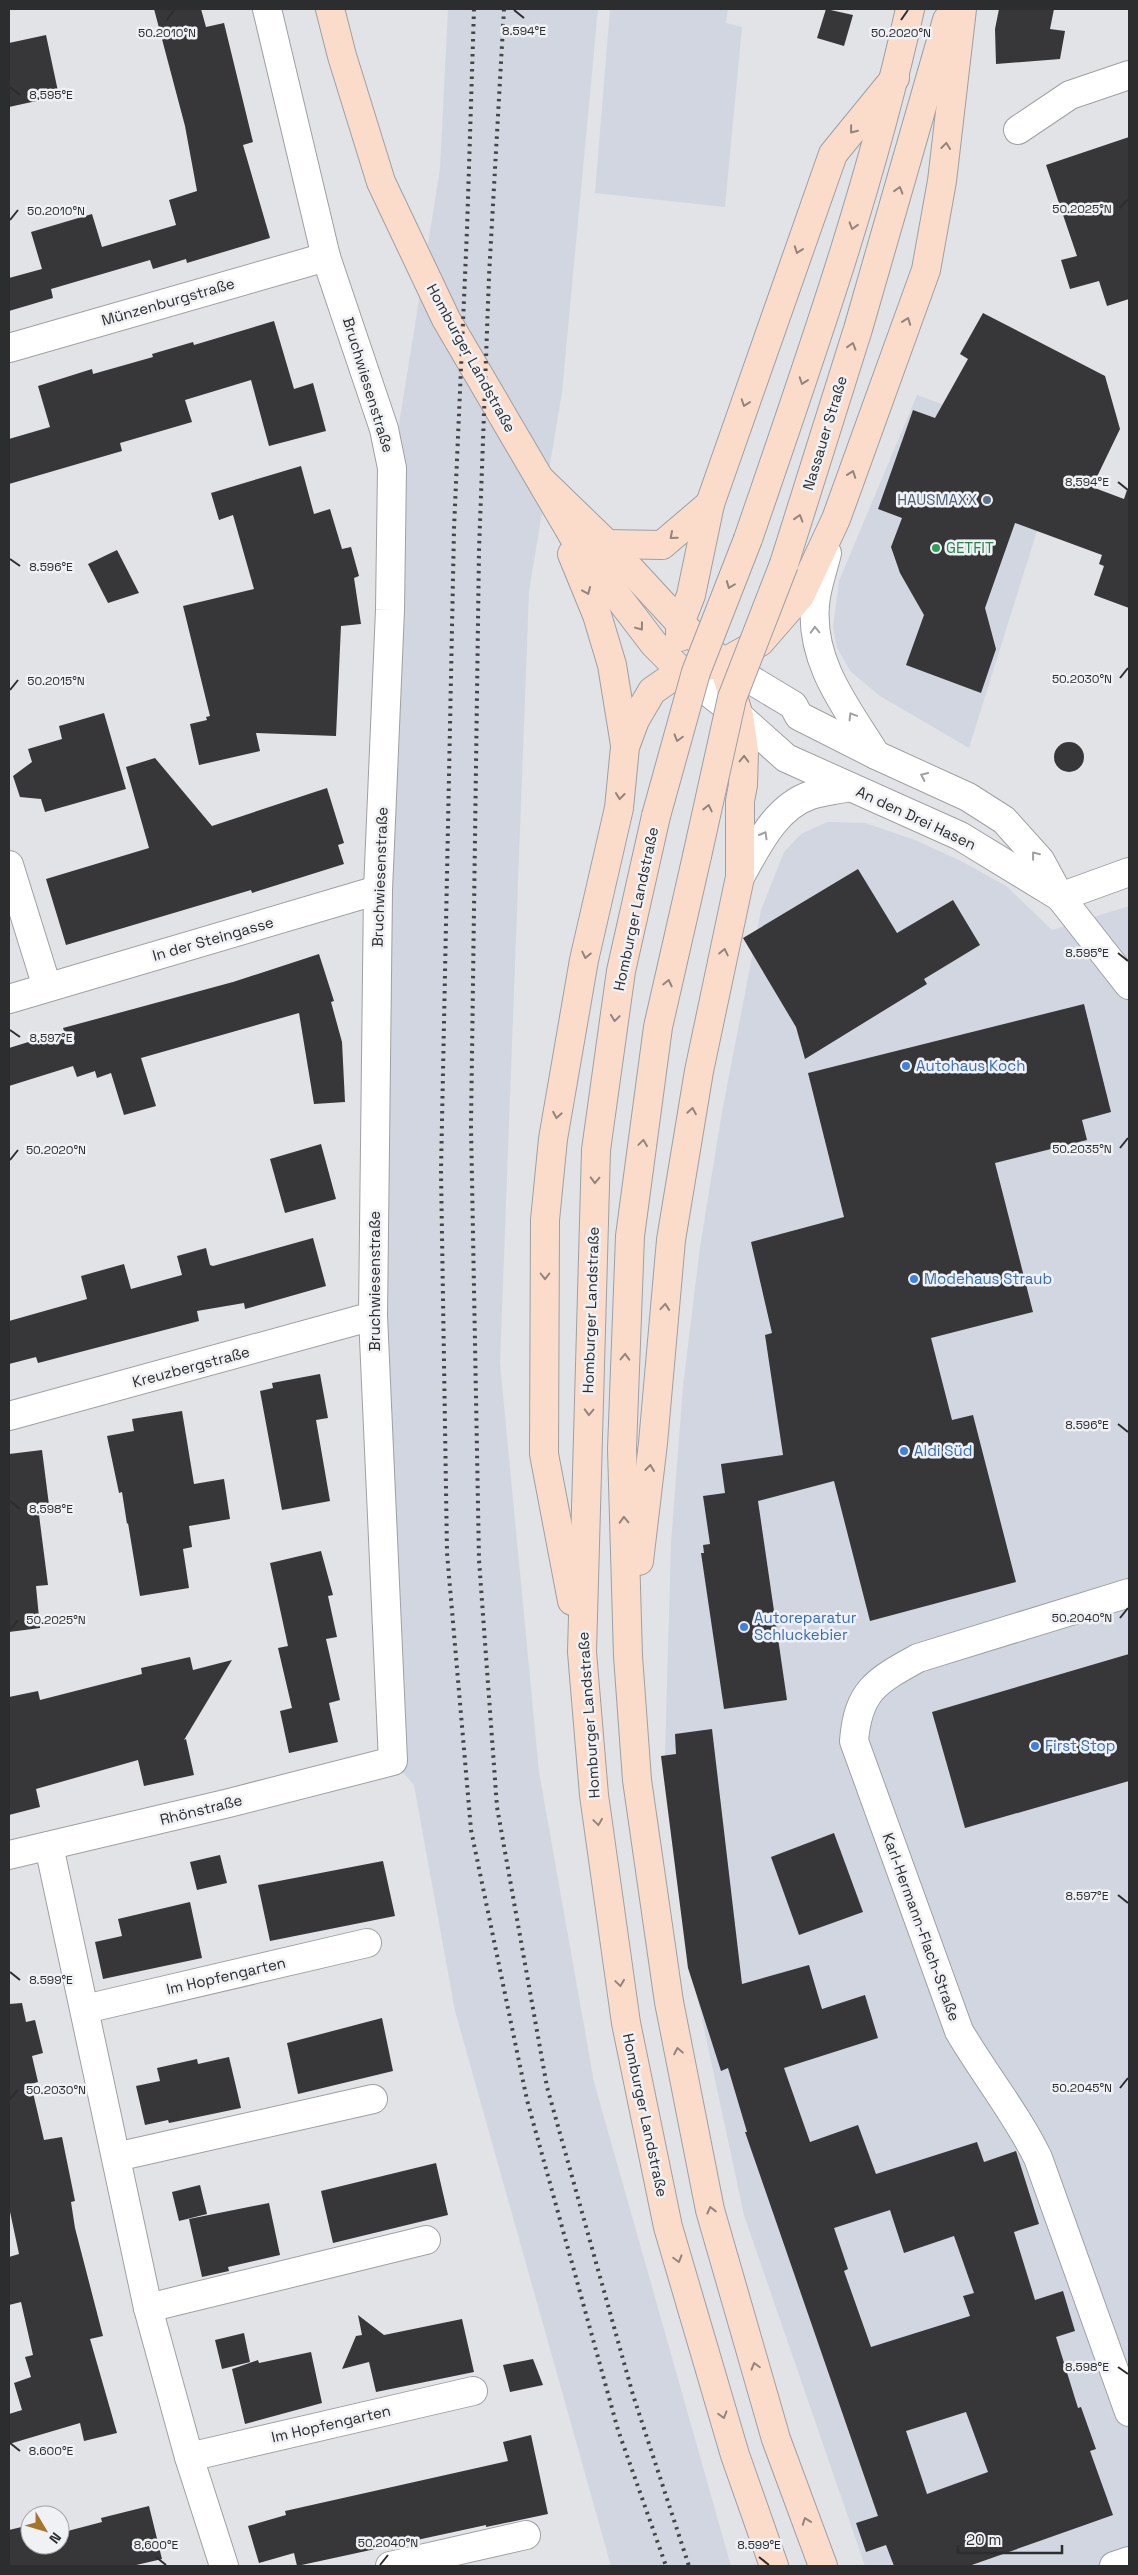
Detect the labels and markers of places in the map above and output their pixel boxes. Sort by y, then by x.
place label: HAUSMAXX [897,490,977,509]
marker: HAUSMAXX [981,494,993,506]
place label: GETFIT [946,538,994,557]
marker: GETFIT [930,542,942,554]
place label: Autohaus Koch [916,1056,1025,1075]
marker: Autohaus Koch [900,1060,912,1072]
place label: Modehaus Straub [924,1269,1052,1288]
marker: Modehaus Straub [908,1273,920,1285]
place label: Aldi Süd [914,1441,972,1460]
marker: Aldi Süd [898,1445,910,1457]
place label: Autoreparatur Schluckebier [754,1608,857,1644]
marker: Autoreparatur Schluckebier [738,1621,750,1633]
place label: First Stop [1045,1736,1116,1755]
marker: First Stop [1029,1740,1041,1752]

